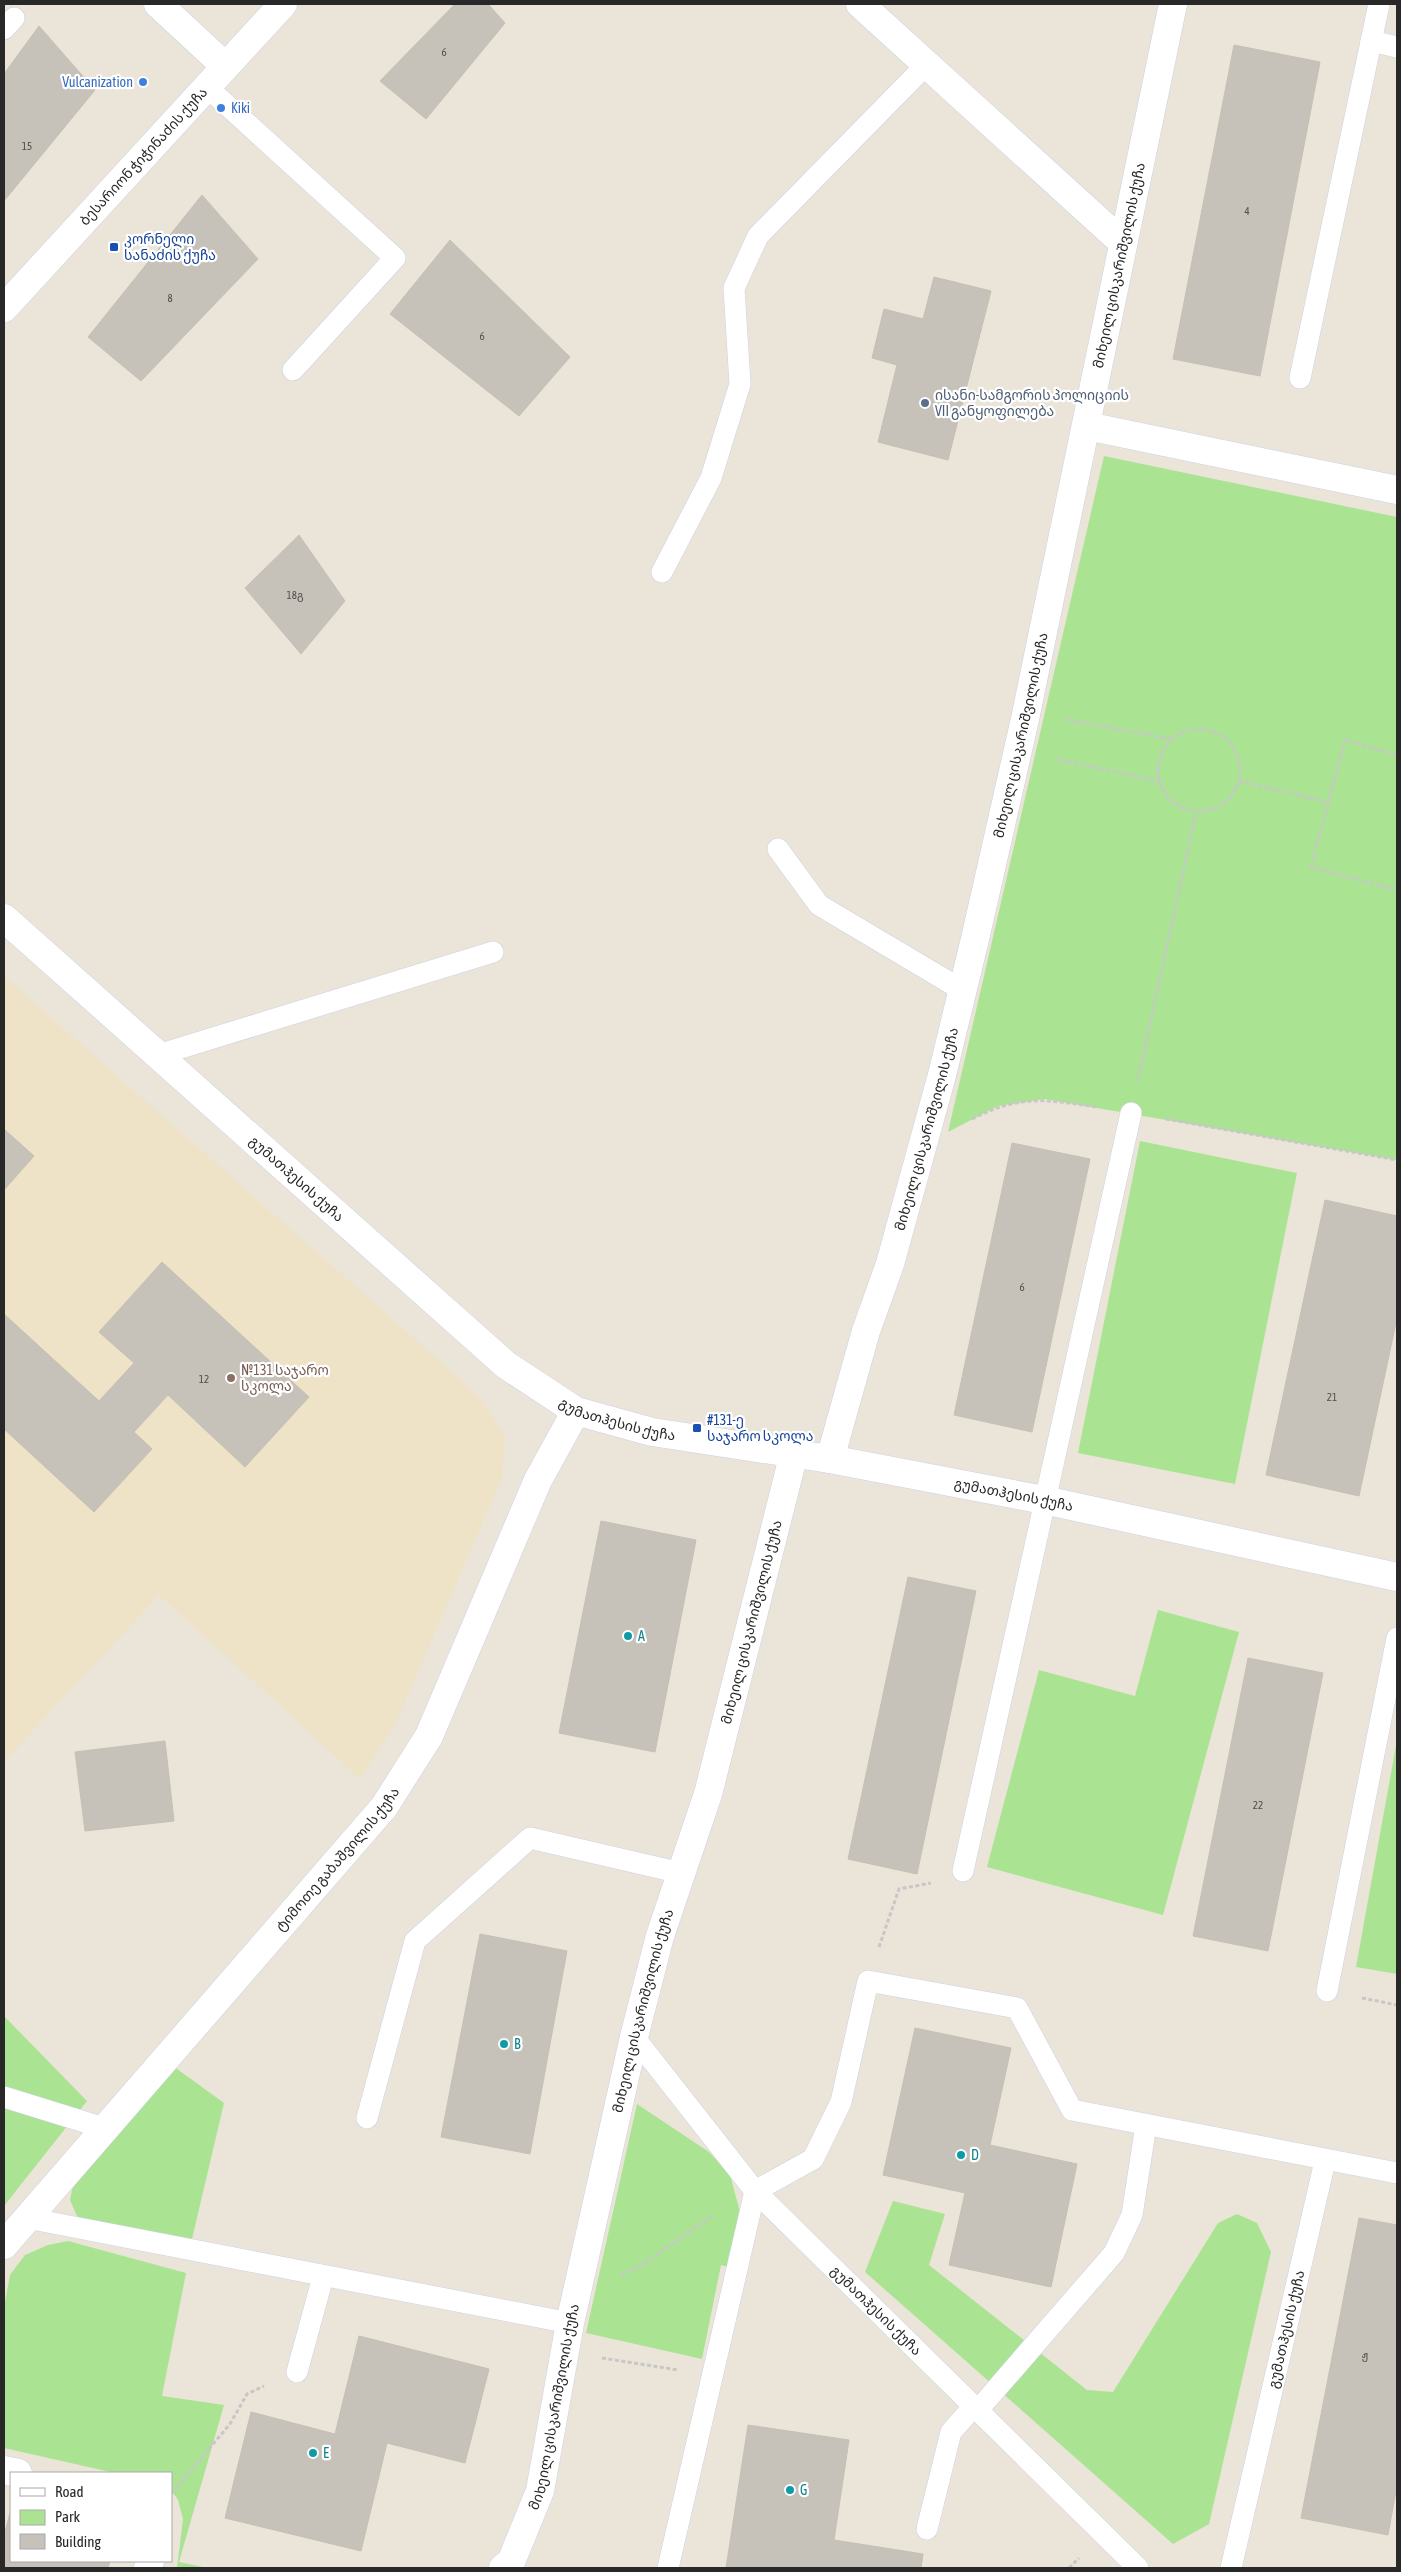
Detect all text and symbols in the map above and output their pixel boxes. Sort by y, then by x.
house number: 6 [441,46,447,58]
place label: Vulcanization [62,74,133,90]
marker: Vulcanization [137,76,149,88]
street label: ბესარიონ ჭიჭინაძის ქუჩა [76,84,211,228]
place label: Kiki [231,100,250,116]
marker: Kiki [215,102,227,114]
house number: 15 [22,140,32,152]
street label: მიხეილ ცისკარიშვილის ქუჩა [1090,161,1148,370]
house number: 4 [1244,205,1250,217]
place label: კორნელი სანაძის ქუჩა [124,231,216,264]
marker: კორნელი სანაძის ქუჩა [108,241,120,253]
house number: 8 [167,292,173,304]
house number: 6 [479,330,485,342]
place label: ისანი-სამგორის პოლიციის VII განყოფილება [935,387,1129,420]
marker: ისანი-სამგორის პოლიციის VII განყოფილება [919,397,931,409]
house number: 18გ [287,589,303,602]
street label: მიხეილ ცისკარიშვილის ქუჩა [990,631,1051,839]
street label: მიხეილ ცისკარიშვილის ქუჩა [892,1026,961,1232]
street label: გუმათჰესის ქუჩა [246,1133,347,1225]
house number: 6 [1019,1281,1025,1293]
place label: №131 საჯარო სკოლა [241,1362,329,1395]
marker: №131 საჯარო სკოლა [225,1372,237,1384]
house number: 12 [199,1373,209,1385]
house number: 21 [1327,1391,1337,1403]
street label: გუმათჰესის ქუჩა [556,1394,677,1443]
place label: #131-ე საჯარო სკოლა [707,1412,813,1445]
marker: #131-ე საჯარო სკოლა [691,1422,703,1434]
street label: გუმათჰესის ქუჩა [953,1475,1075,1514]
street label: მიხეილ ცისკარიშვილის ქუჩა [718,1518,785,1726]
place label: A [638,1628,645,1644]
marker: A [622,1630,634,1642]
street label: ტიმოთე გაბაშვილის ქუჩა [272,1784,402,1935]
house number: 22 [1253,1799,1263,1811]
street label: მიხეილ ცისკარიშვილის ქუჩა [609,1907,677,2114]
place label: B [514,2036,521,2052]
marker: B [498,2038,510,2050]
place label: D [971,2147,979,2163]
marker: D [955,2149,967,2161]
street label: გუმათჰესის ქუჩა [827,2262,925,2358]
street label: გუმათჰესის ქუჩა [1265,2269,1308,2390]
street label: მიხეილ ცისკარიშვილის ქუჩა [525,2302,582,2512]
house number: ჟ [1362,2349,1368,2362]
place label: E [323,2445,329,2461]
marker: E [307,2447,319,2459]
legend [10,2472,172,2562]
place label: G [800,2482,807,2498]
text: Road [55,2483,84,2500]
marker: G [784,2484,796,2496]
text: Park [55,2508,80,2525]
text: Building [55,2533,101,2550]

